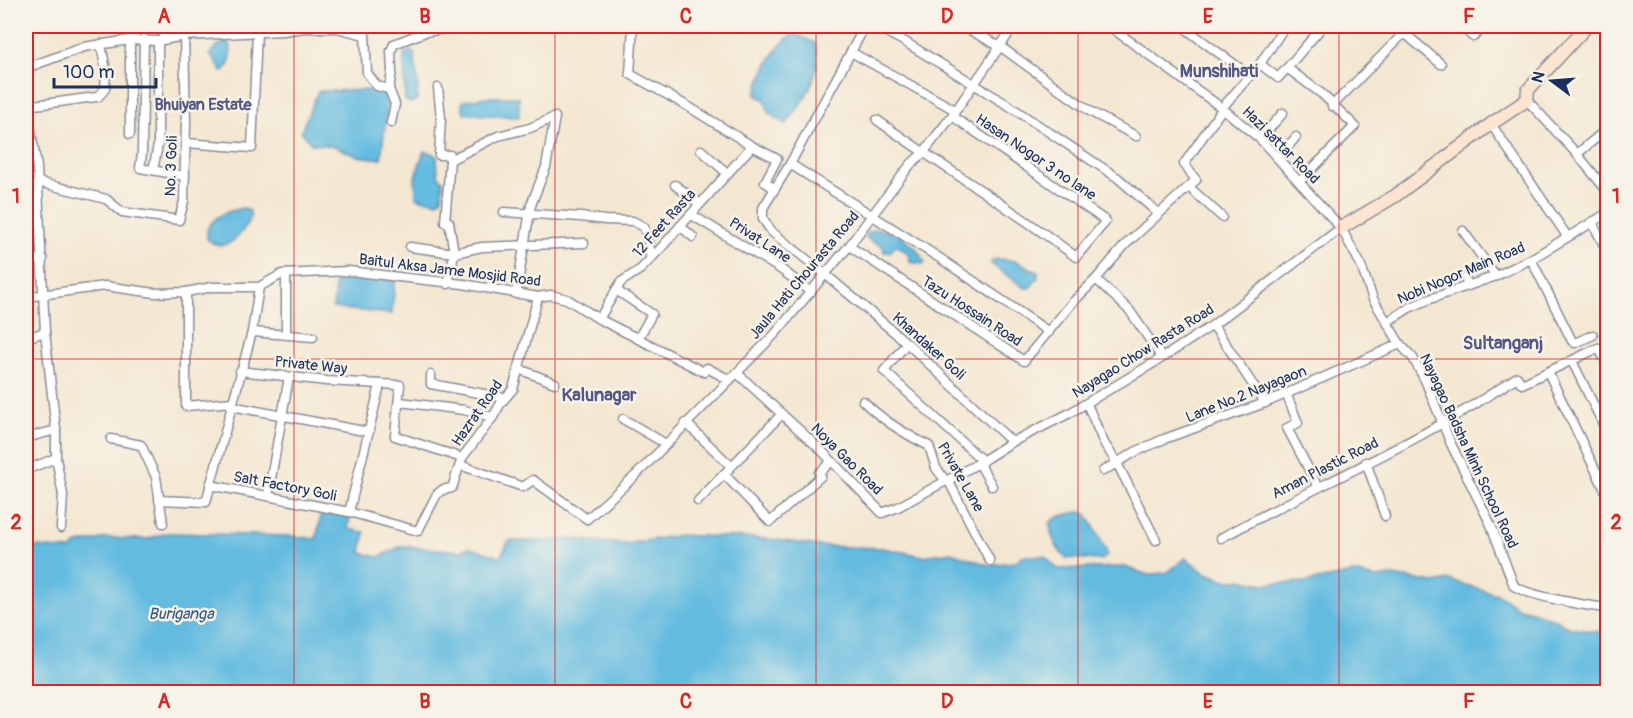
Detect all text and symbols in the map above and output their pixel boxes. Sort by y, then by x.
text: A [158,4,171,29]
text: B [419,4,431,29]
text: C [680,4,692,29]
text: D [941,4,954,29]
text: E [1203,4,1214,29]
text: F [1463,4,1475,29]
scale bar [54,51,156,89]
north arrow [1522,51,1582,111]
district label: Munshihati [1180,60,1258,83]
text: 100 m [63,61,115,84]
text: N [1527,69,1550,85]
district label: Bhuiyan Estate [155,95,253,115]
street label: Hazi sattar Road [1238,103,1323,188]
street label: Hasan Nogor 3 no lane [972,110,1100,205]
street label: No. 3 Goli [161,135,182,197]
text: 1 [12,184,20,209]
text: 1 [1612,184,1620,209]
street label: 12 Feet Rasta [629,185,700,261]
street label: Jaula Hati Chourasta Road [745,207,864,343]
street label: Privat Lane [725,213,795,268]
street label: Nobi Nogor Main Road [1394,238,1528,309]
street label: Baitul Aksa Jame Mosjid Road [358,250,542,291]
street label: Tazu Hossain Road [918,272,1026,351]
street label: Nayagao Chow Rasta Road [1069,300,1218,403]
street label: Khandaker Goli [888,309,969,384]
district label: Sultanganj [1463,332,1543,355]
street label: Nayagao Badsha Minh School Road [1415,351,1522,552]
street label: Private Way [274,352,349,379]
street label: Lane No.2 Nayagaon [1183,362,1309,427]
street label: Hazrat Road [448,376,507,450]
district label: Kalunagar [562,384,637,407]
street label: Noya Gao Road [807,419,887,499]
street label: Aman Plastic Road [1269,433,1382,504]
street label: Private Lane [933,439,988,516]
street label: Salt Factory Goli [232,467,338,506]
text: 2 [10,510,22,535]
text: 2 [1610,510,1622,535]
water label: Buriganga [148,604,215,624]
text: A [158,689,171,714]
text: B [419,689,431,714]
text: C [680,689,692,714]
text: D [941,689,954,714]
text: E [1203,689,1214,714]
text: F [1463,689,1475,714]

